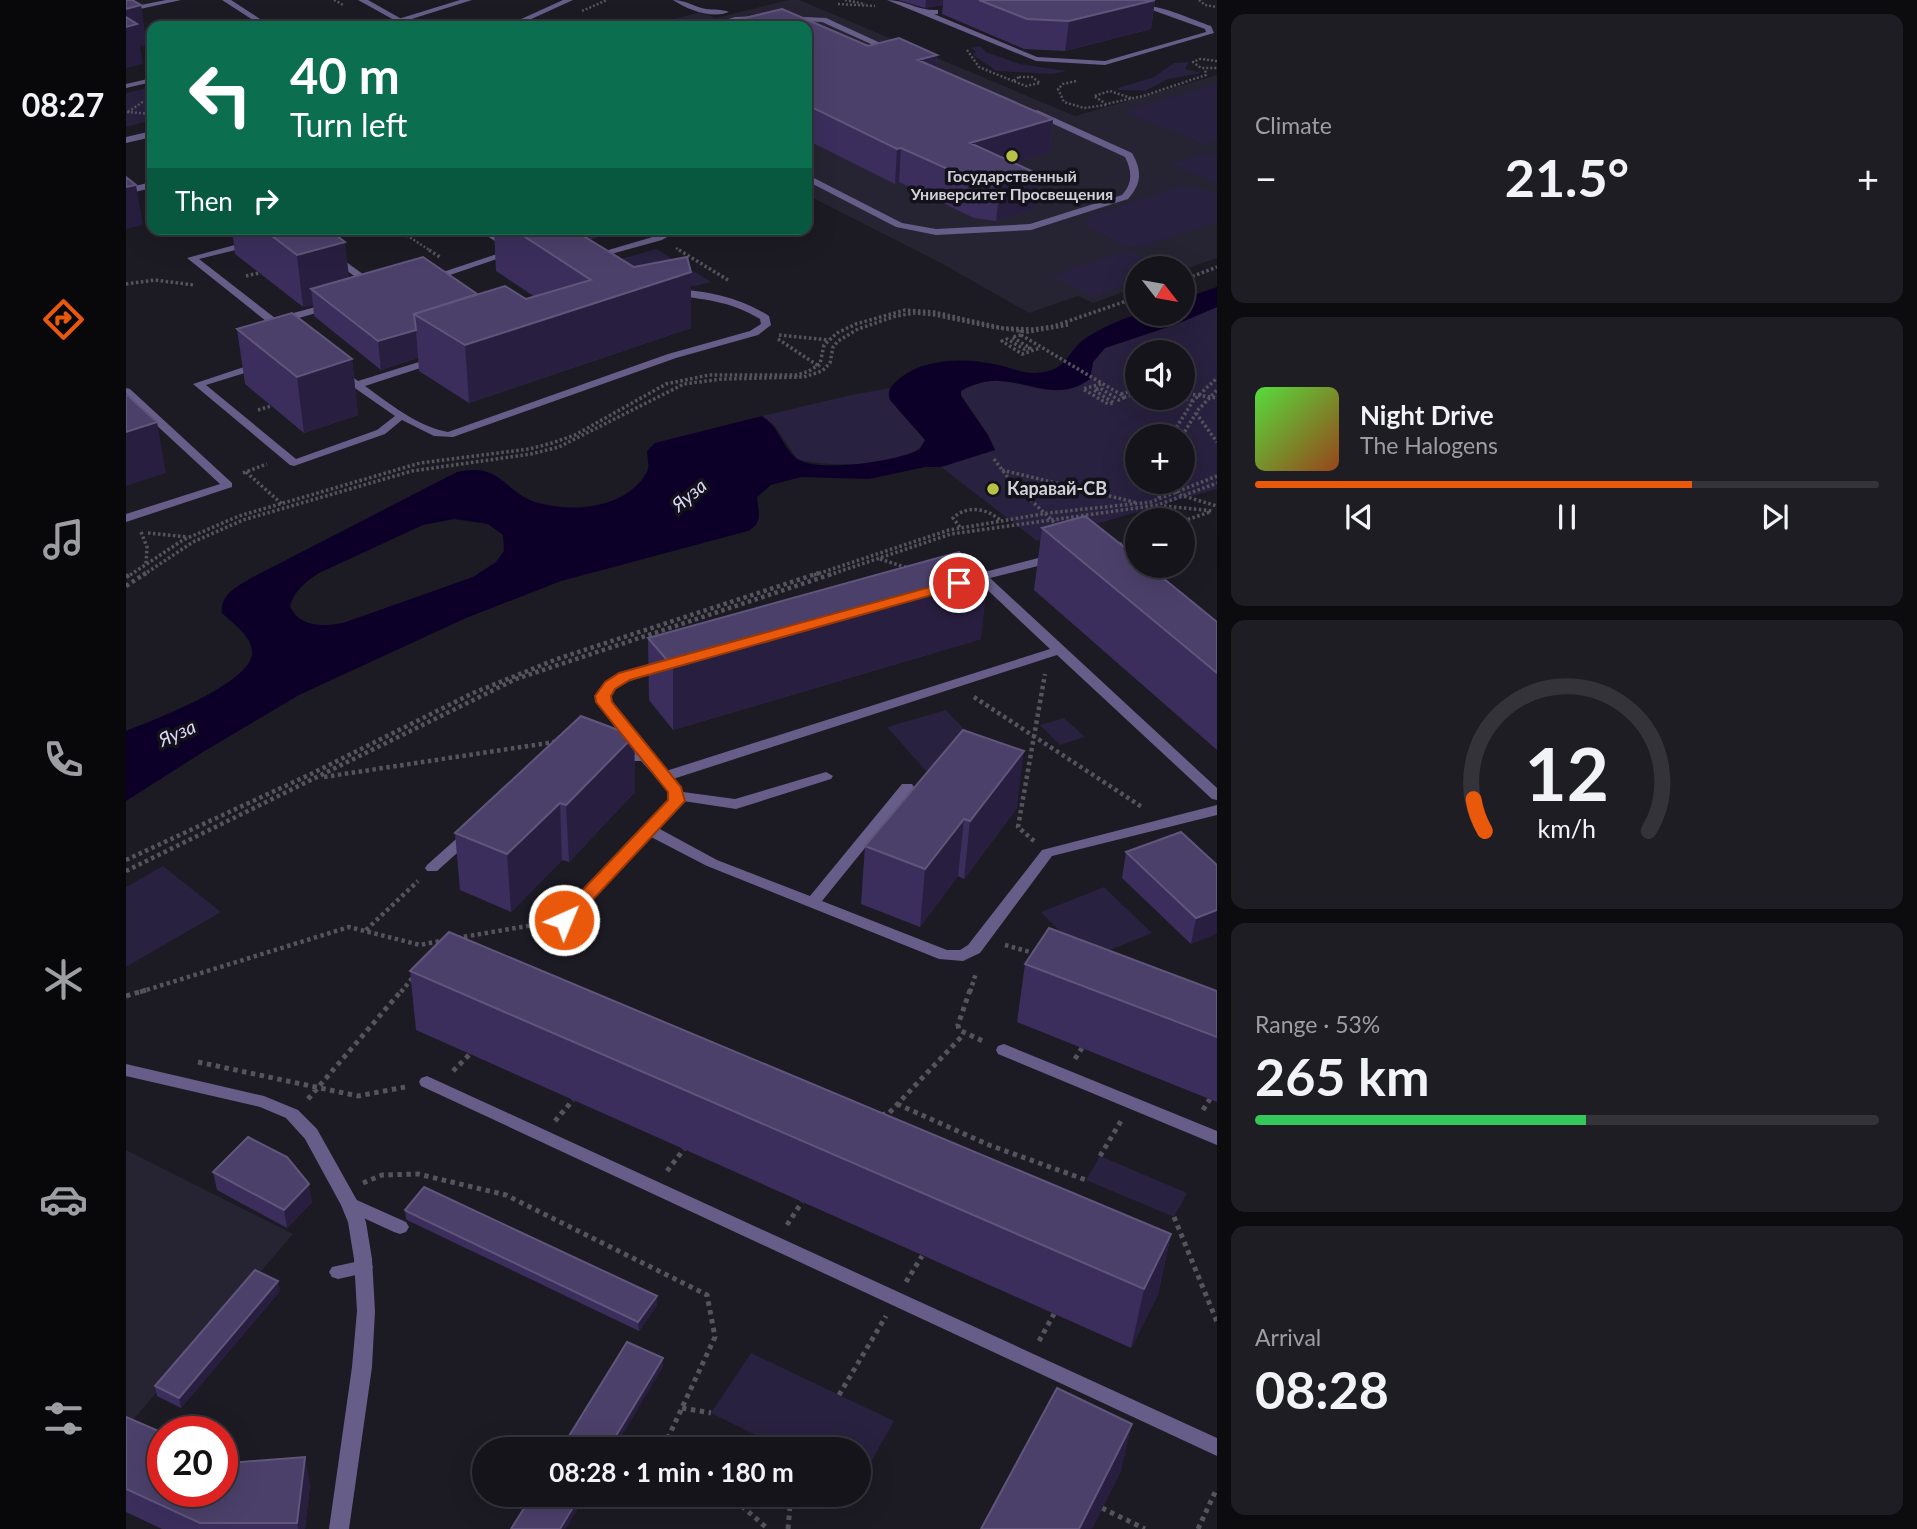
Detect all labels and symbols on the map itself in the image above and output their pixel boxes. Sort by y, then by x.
marker: Государственный Университет Просвещения [1004,148,1020,164]
place label: Государственный Университет Просвещения [910,166,1113,203]
north arrow [1125,256,1195,326]
water label: Яуза [666,473,711,516]
place label: Каравай-СВ [1007,477,1107,499]
marker: Каравай-СВ [985,481,1001,497]
pin [929,553,989,613]
water label: Яуза [154,714,199,751]
position arrow [527,883,601,957]
speed limit sign: 20 [147,1416,238,1507]

